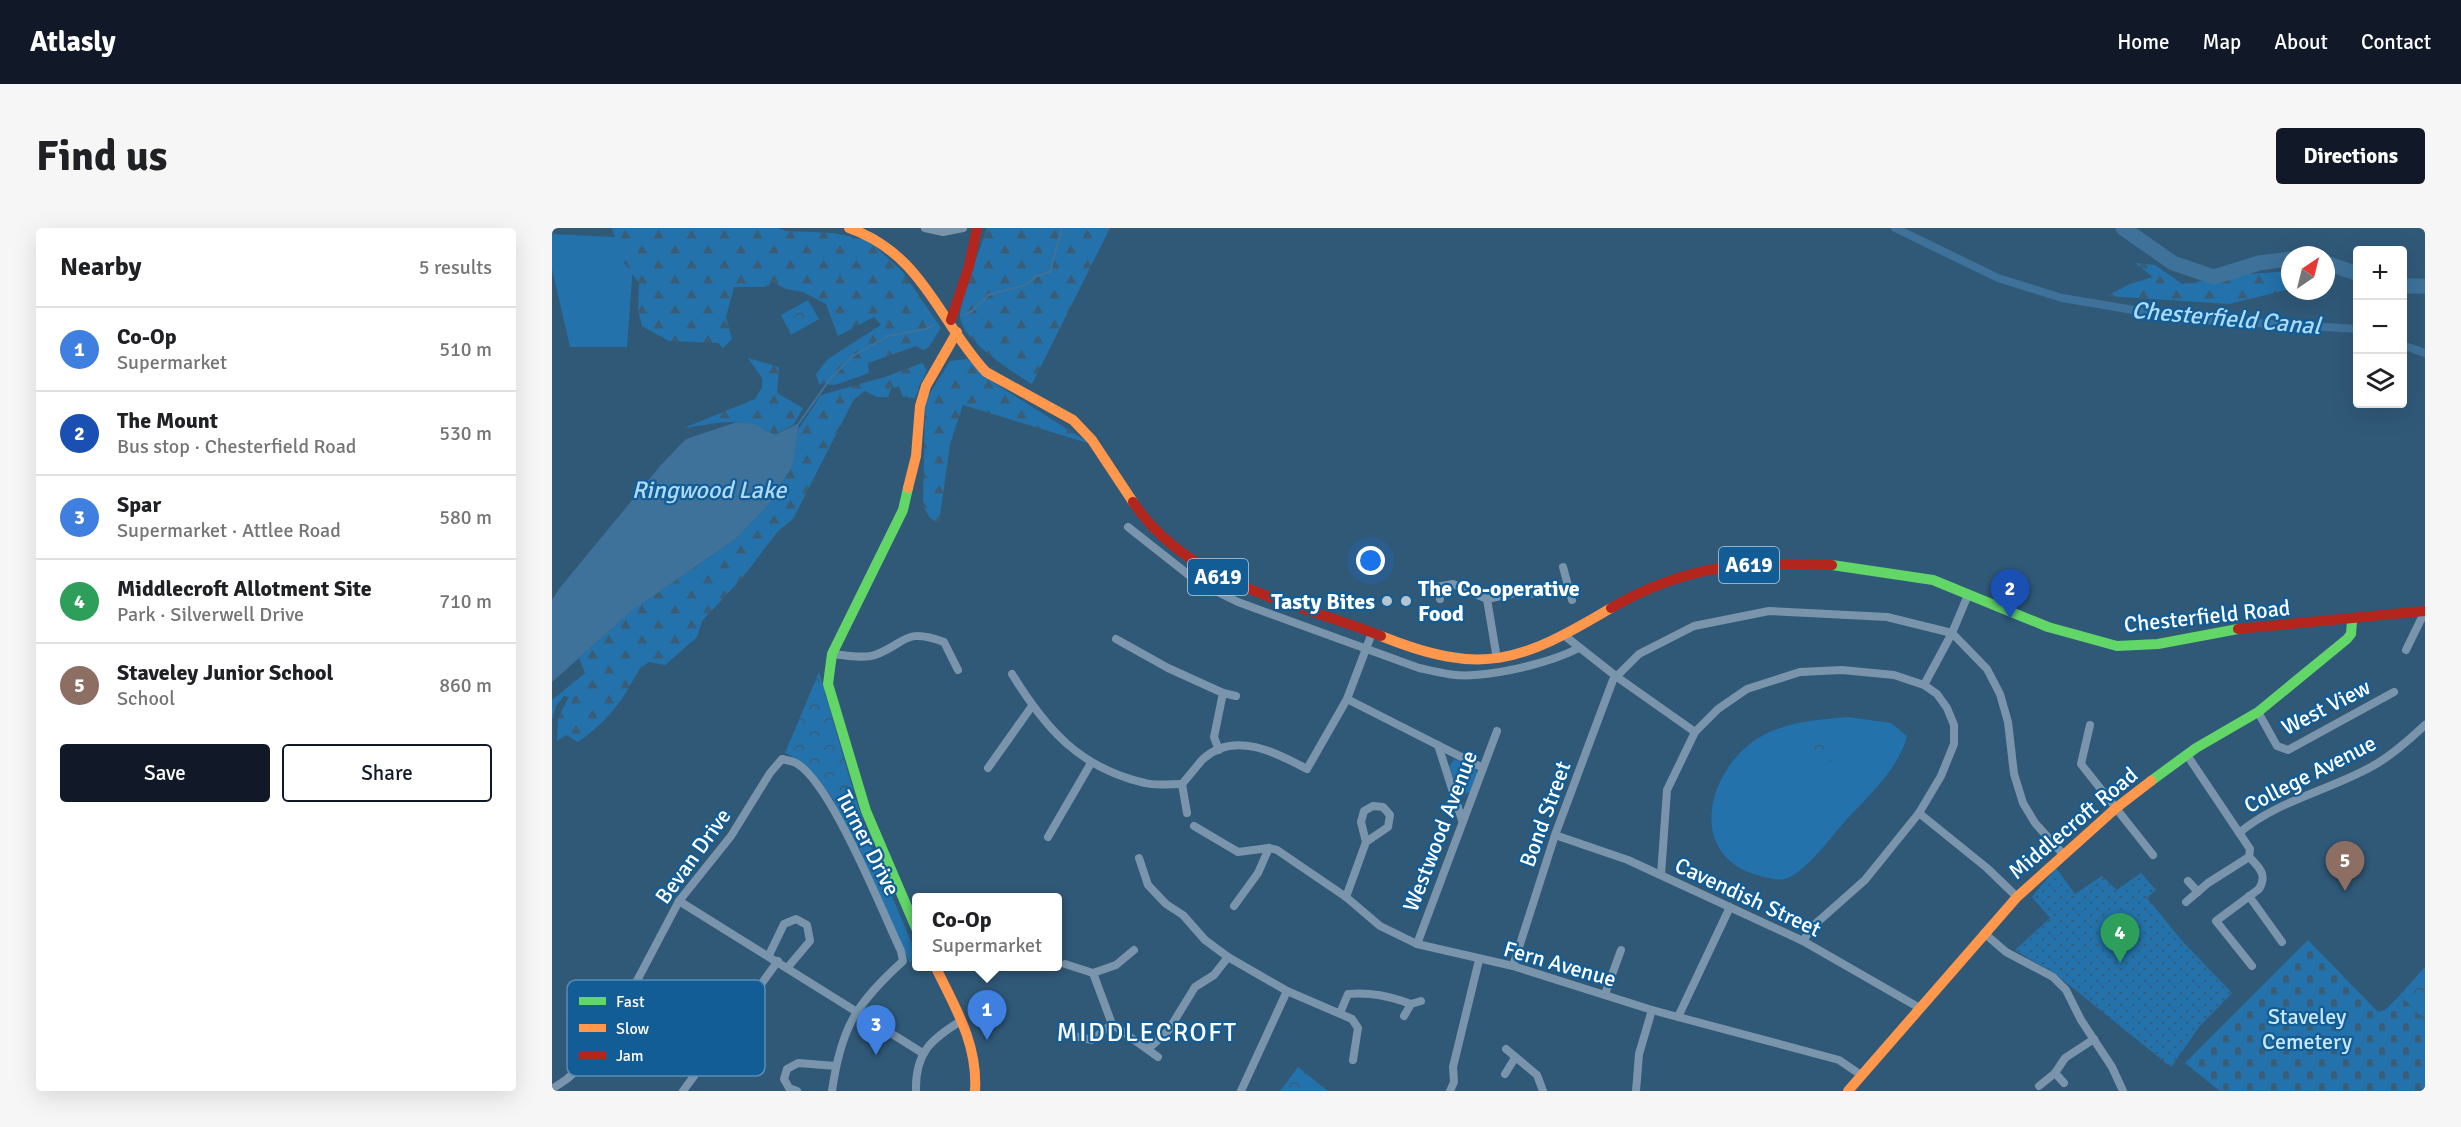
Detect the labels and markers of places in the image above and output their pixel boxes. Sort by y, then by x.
pin: 2 [1990,570,2030,619]
place label: The Co-operative Food [1418,575,1580,627]
place label: Tasty Bites [1271,588,1375,615]
marker: Tasty Bites [1380,594,1394,608]
marker: The Co-operative Food [1399,594,1413,608]
pin: 5 [2326,842,2364,891]
pin: 4 [2100,914,2140,963]
pin: 1 [968,990,1006,1040]
pin: 3 [856,1006,896,1055]

